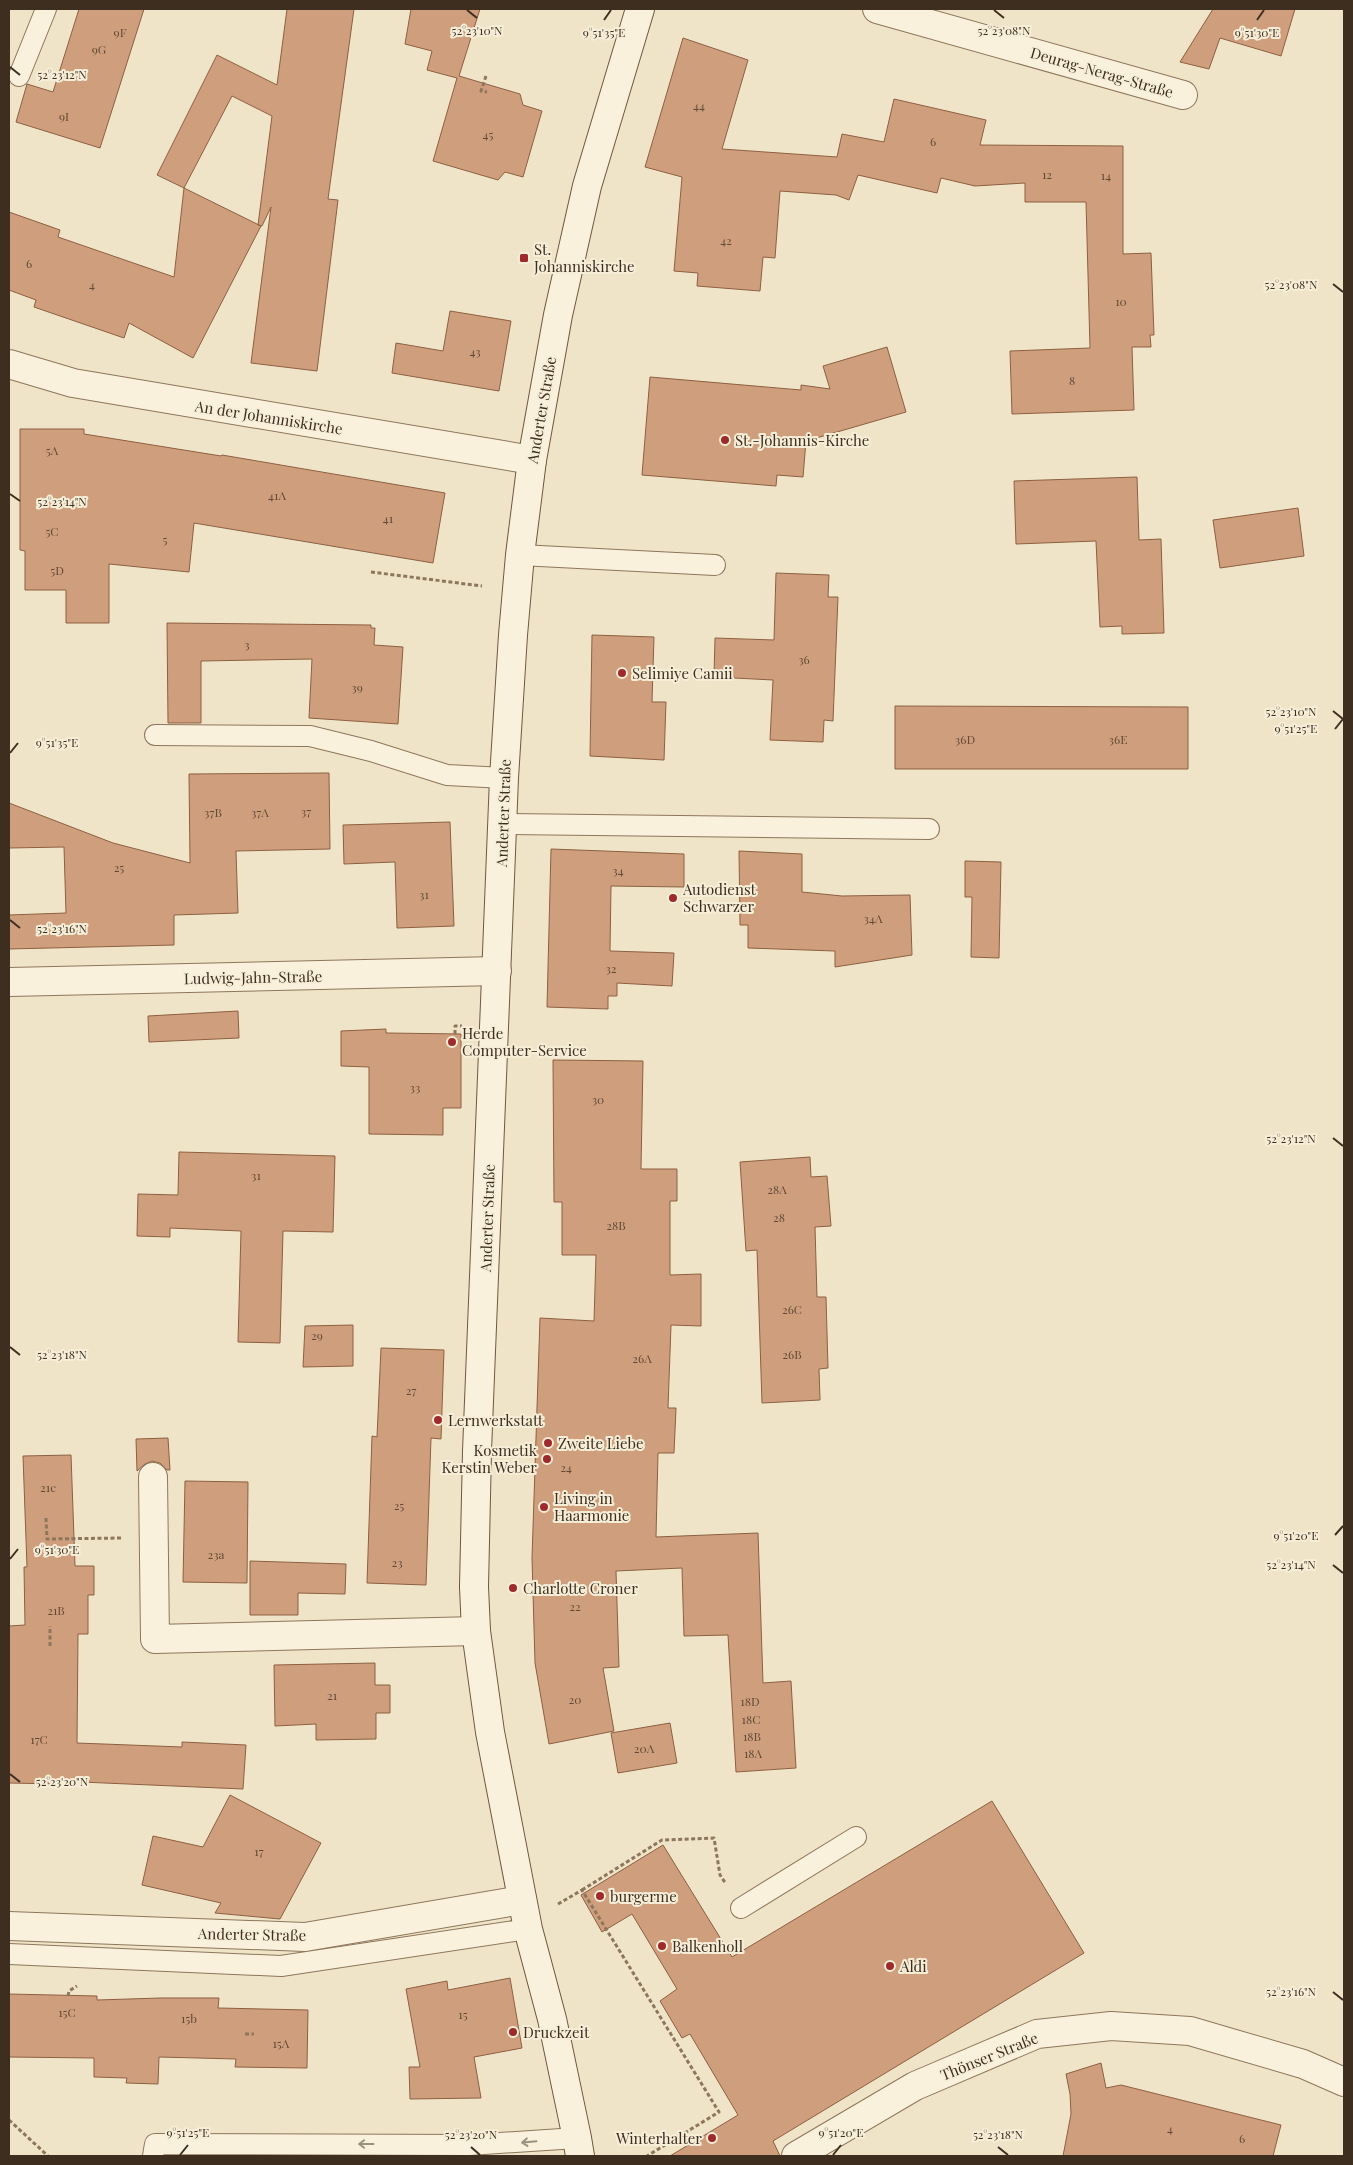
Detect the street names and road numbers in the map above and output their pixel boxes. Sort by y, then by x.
street label: Deurag-Nerag-Straße [1028,42,1176,102]
street label: Anderter Straße [522,355,560,466]
street label: An der Johanniskirche [193,395,344,439]
street label: Anderter Straße [491,759,515,868]
street label: Ludwig-Jahn-Straße [184,966,322,988]
street label: Anderter Straße [475,1164,499,1273]
street label: Anderter Straße [197,1923,306,1945]
street label: Thönser Straße [937,2027,1041,2085]

